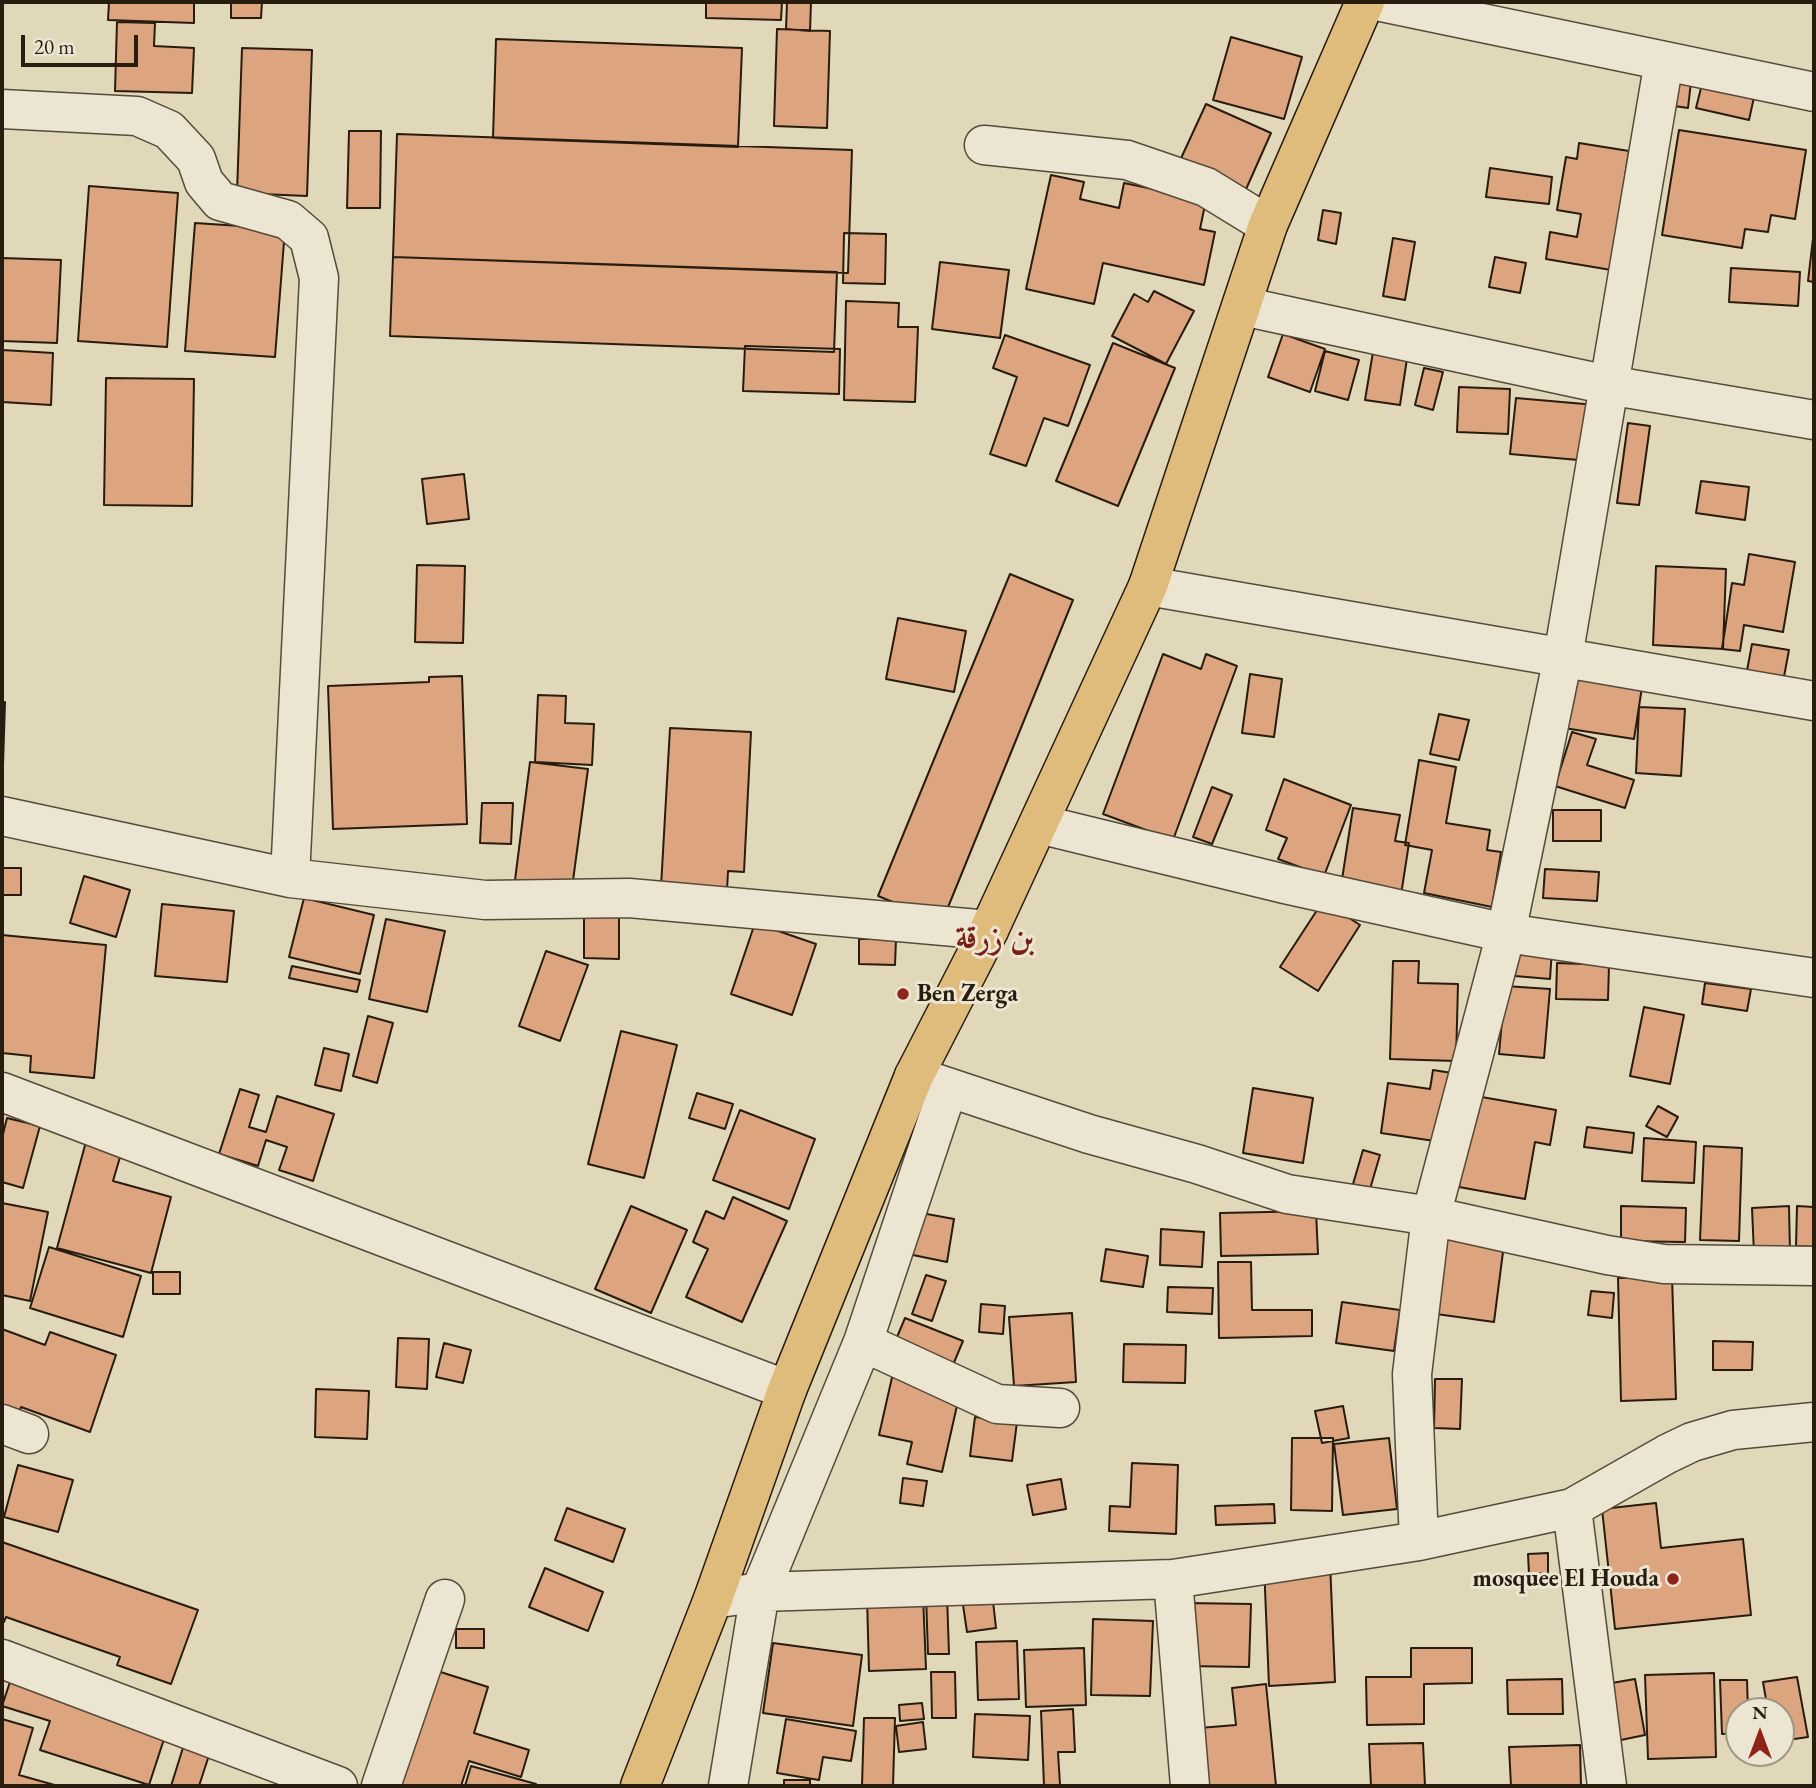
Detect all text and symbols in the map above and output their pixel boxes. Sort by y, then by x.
scale bar [24,21,142,65]
text: 20 m [34,33,75,60]
district label: بن زرقة [956,920,1034,958]
place label: Ben Zerga [917,980,1018,1008]
marker: Ben Zerga [895,986,911,1002]
place label: mosquee El Houda [1473,1565,1659,1593]
marker: mosquee El Houda [1665,1571,1681,1587]
north arrow [1725,1697,1795,1767]
text: N [1752,1700,1768,1725]

